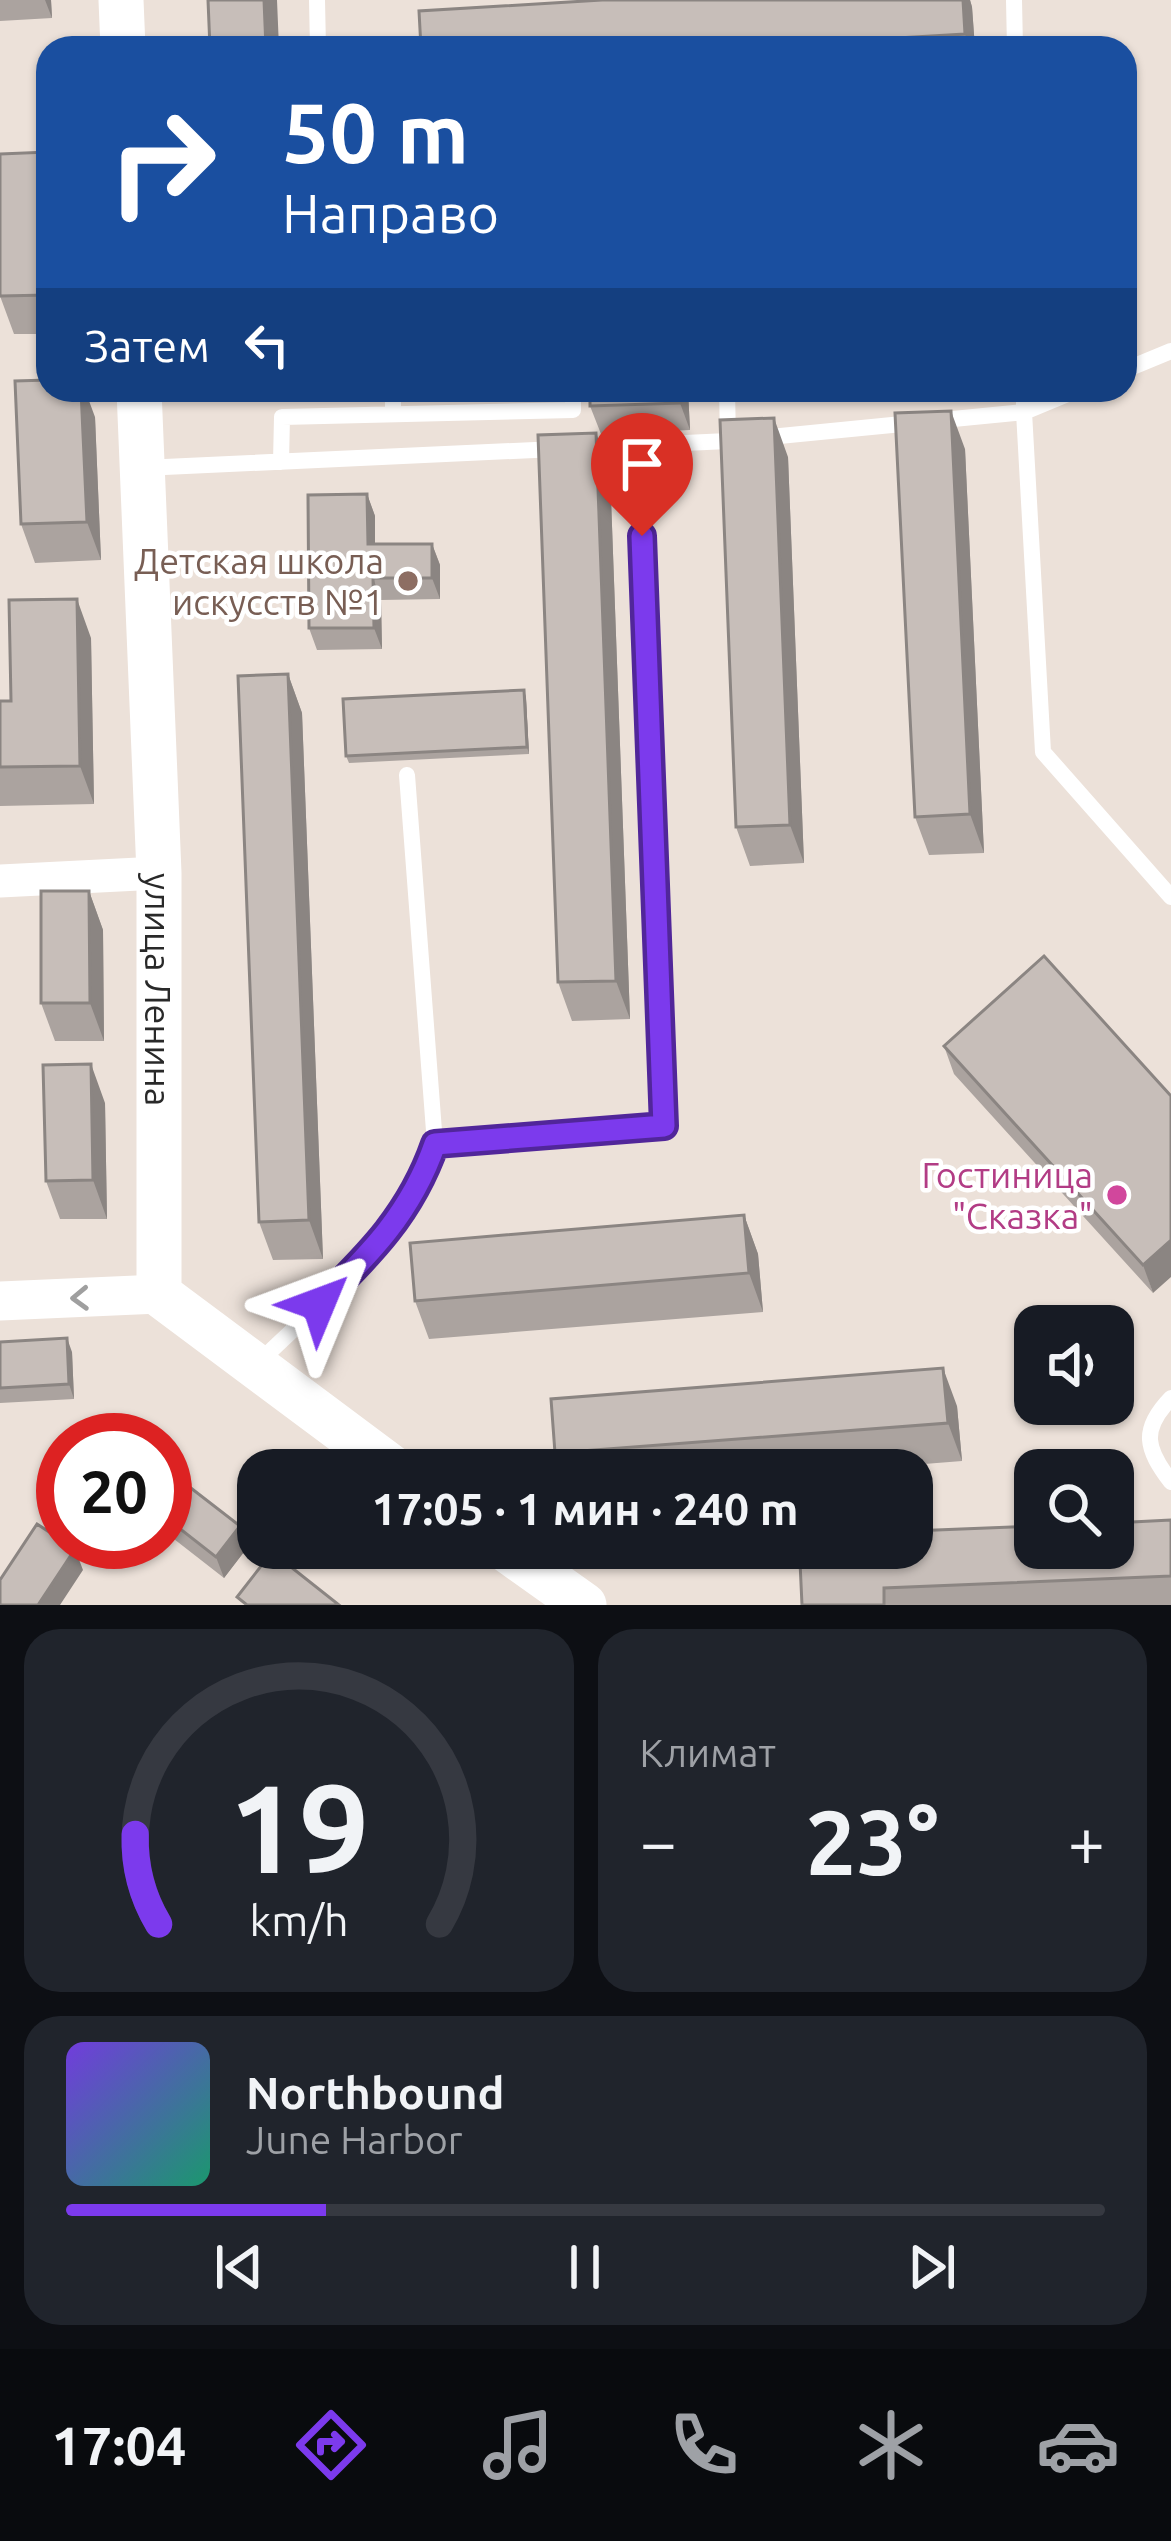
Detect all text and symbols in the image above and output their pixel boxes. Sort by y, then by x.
icon: right [84,84,240,240]
text: 50 m [282,85,469,179]
text: Направо [282,183,499,243]
icon: left [234,312,300,378]
text: Затем [84,320,210,371]
pin [591,413,693,536]
icon: arrive [609,431,675,497]
place label: Детская школа искусств №1 [134,540,384,622]
marker: Детская школа искусств №1 [395,568,421,594]
street label: улица Ленина [139,873,180,1106]
place label: Гостиница "Сказка" [921,1154,1093,1236]
marker: Гостиница "Сказка" [1104,1182,1130,1208]
position arrow [256,1241,382,1367]
one-way arrow [70,1285,89,1311]
map controls [1014,1305,1134,1569]
button: sound [1014,1305,1134,1425]
speed limit sign: 20 [36,1413,192,1569]
button: search [1014,1449,1134,1569]
text: 17:05 · 1 мин · 240 m [371,1483,799,1534]
text: Климат [640,1731,776,1774]
text: 19 [228,1757,369,1897]
text: 23° [806,1791,939,1892]
text: − [640,1804,677,1878]
text: + [1068,1804,1105,1878]
text: km/h [249,1895,348,1943]
text: Northbound [246,2067,505,2118]
text: June Harbor [246,2118,463,2161]
icon: previous [206,2234,272,2300]
icon: pause [552,2234,618,2300]
icon: next [899,2234,965,2300]
icon: directions [289,2403,373,2487]
icon: music [476,2403,560,2487]
icon: phone [662,2403,746,2487]
icon: climate [849,2403,933,2487]
icon: car [1036,2403,1120,2487]
text: 17:04 [51,2415,186,2475]

